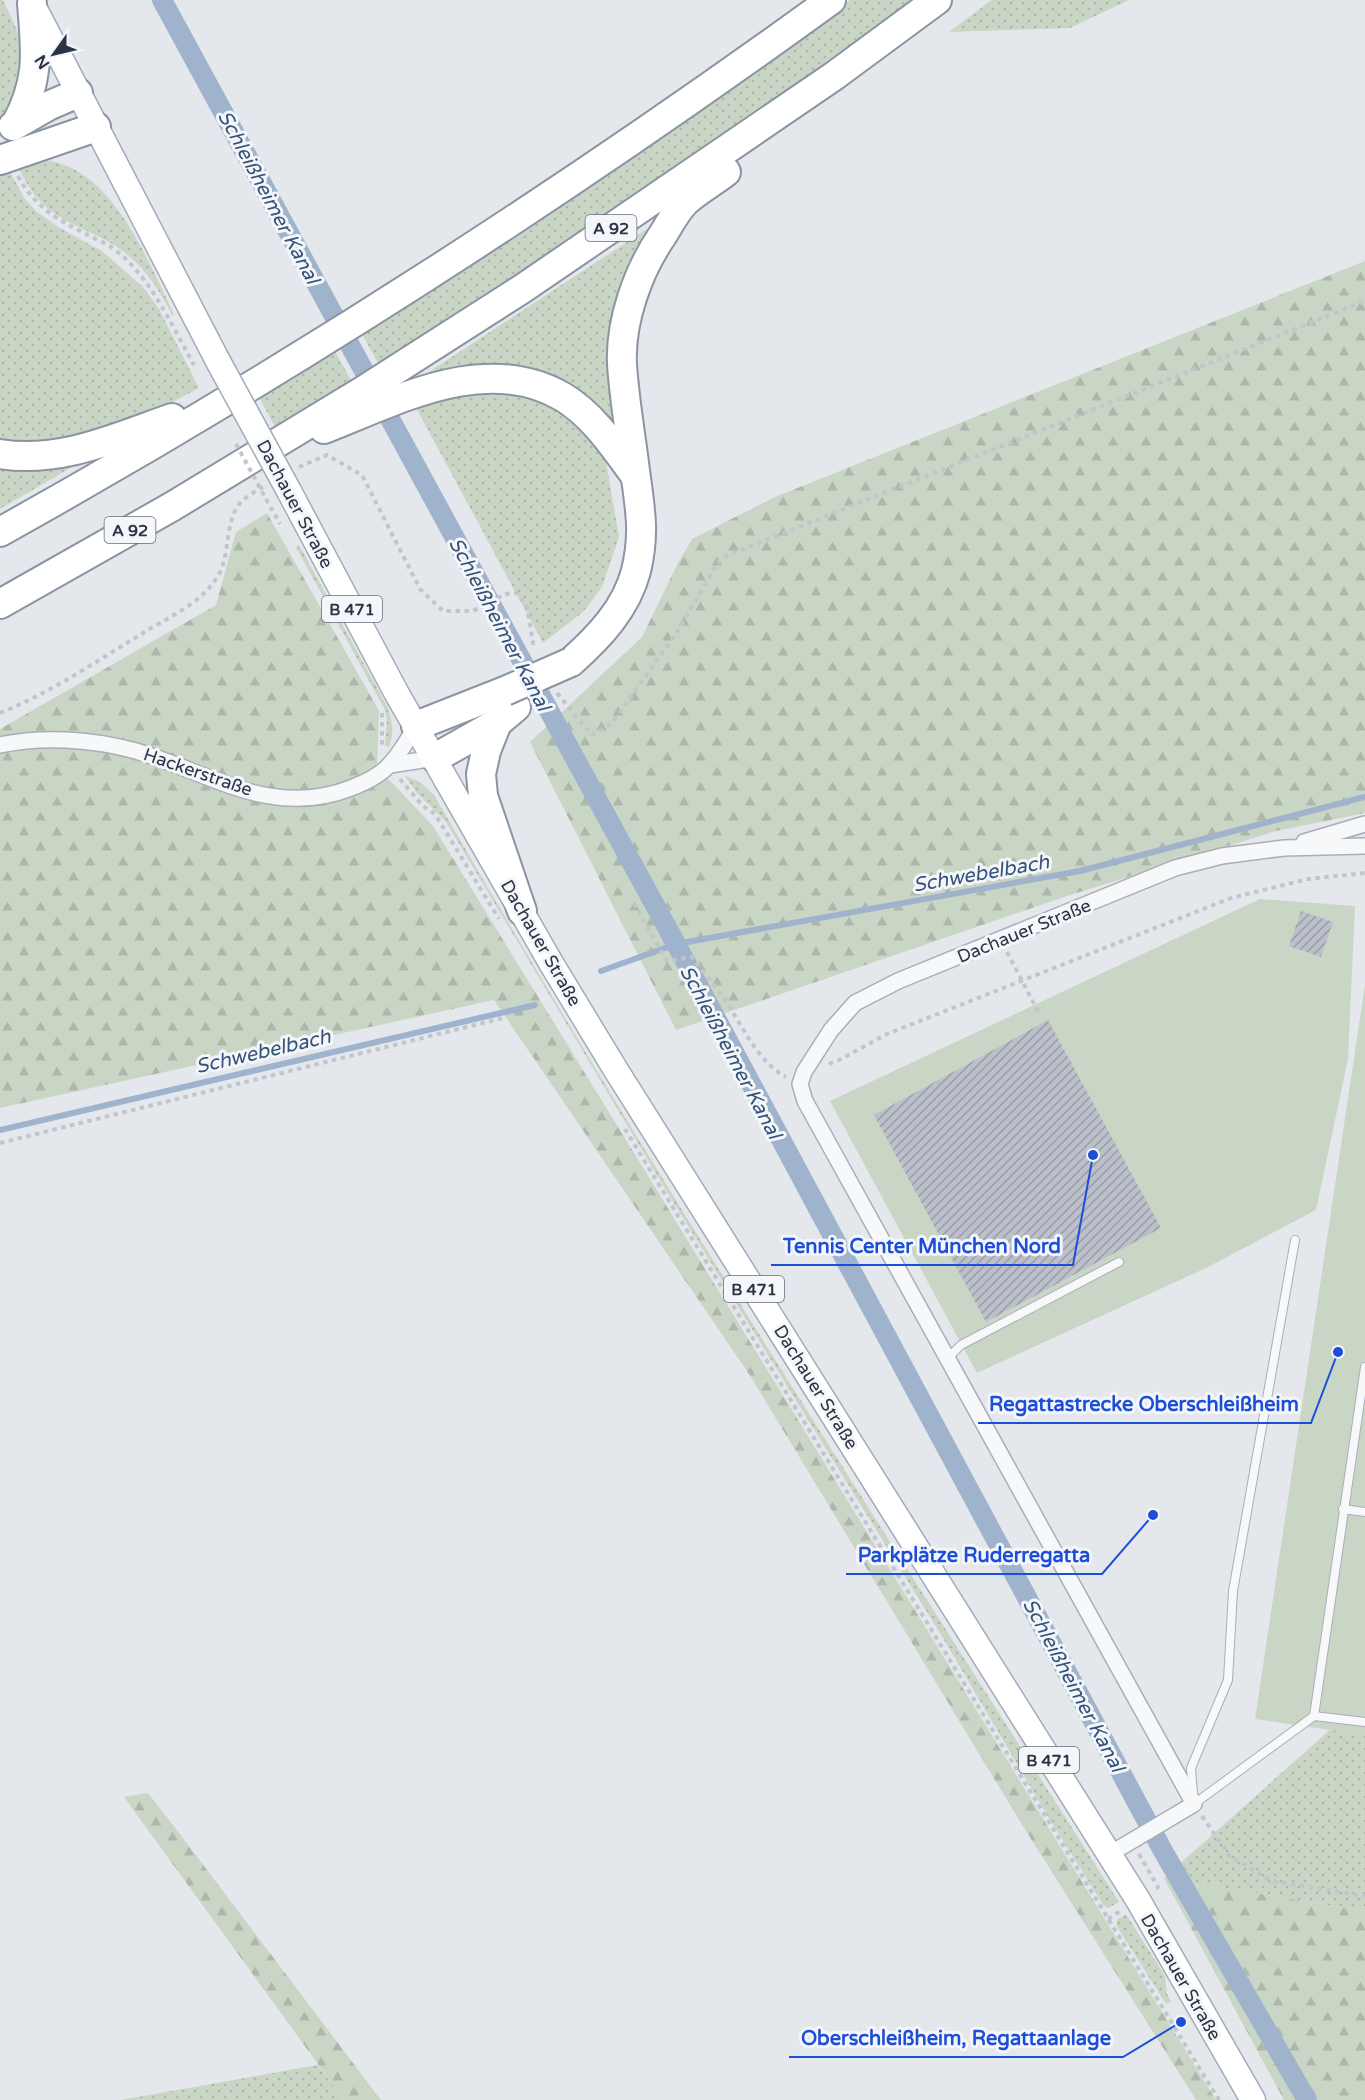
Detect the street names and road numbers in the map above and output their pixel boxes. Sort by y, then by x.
road number: A 92 [586,215,636,241]
street label: Dachauer Straße [252,436,338,572]
road number: A 92 [104,517,156,543]
road number: B 471 [322,596,382,622]
street label: Hackerstraße [141,743,255,801]
street label: Dachauer Straße [496,876,586,1010]
street label: Dachauer Straße [954,894,1094,968]
road number: B 471 [724,1276,784,1302]
street label: Dachauer Straße [769,1321,863,1453]
road number: B 471 [1019,1747,1079,1773]
street label: Dachauer Straße [1136,1910,1226,2044]

